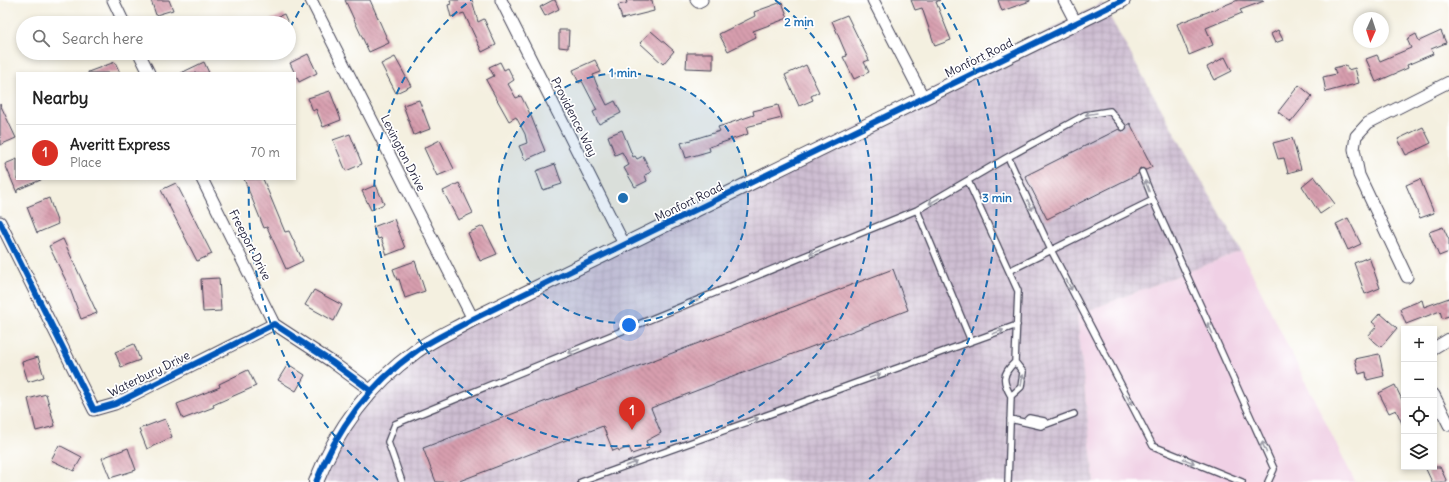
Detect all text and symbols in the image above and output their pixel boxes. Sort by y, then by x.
north arrow [1353,12,1389,48]
text: 2 min [784,14,814,29]
search box [16,16,296,60]
icon: search [30,27,52,49]
text: Search here [62,29,143,48]
street label: Monfort Road [942,35,1015,80]
text: 1 min [609,65,637,80]
street label: Providence Way [548,75,601,159]
text: Nearby [32,87,88,109]
one-way arrow [1085,110,1098,118]
street label: Lexington Drive [378,112,429,194]
text: Averitt Express [70,135,170,154]
text: 1 [42,144,48,161]
text: 70 m [251,144,280,161]
text: Place [70,154,101,171]
street label: Monfort Road [652,179,725,224]
one-way arrow [1143,181,1151,193]
text: 3 min [982,190,1012,205]
centre of rings [616,191,630,205]
one-way arrow [928,197,940,205]
one-way arrow [1027,199,1034,211]
street label: Freeport Drive [226,207,275,283]
one-way arrow [809,249,821,257]
one-way arrow [1066,278,1073,290]
one-way arrow [689,298,701,306]
your location [619,315,639,335]
one-way arrow [1206,322,1214,334]
map controls [1401,326,1437,470]
button: + [1401,326,1437,362]
one-way arrow [991,327,1003,335]
street label: Waterbury Drive [105,347,192,400]
one-way arrow [569,347,581,355]
button: − [1401,362,1437,398]
one-way arrow [869,371,881,379]
one-way arrow [1018,374,1026,387]
one-way arrow [1126,394,1133,406]
pin: 1 [619,397,645,430]
button: locate [1401,398,1437,434]
one-way arrow [747,416,760,423]
button: layers [1401,434,1437,470]
one-way arrow [1260,441,1267,453]
one-way arrow [1182,457,1194,465]
one-way arrow [624,460,637,467]

